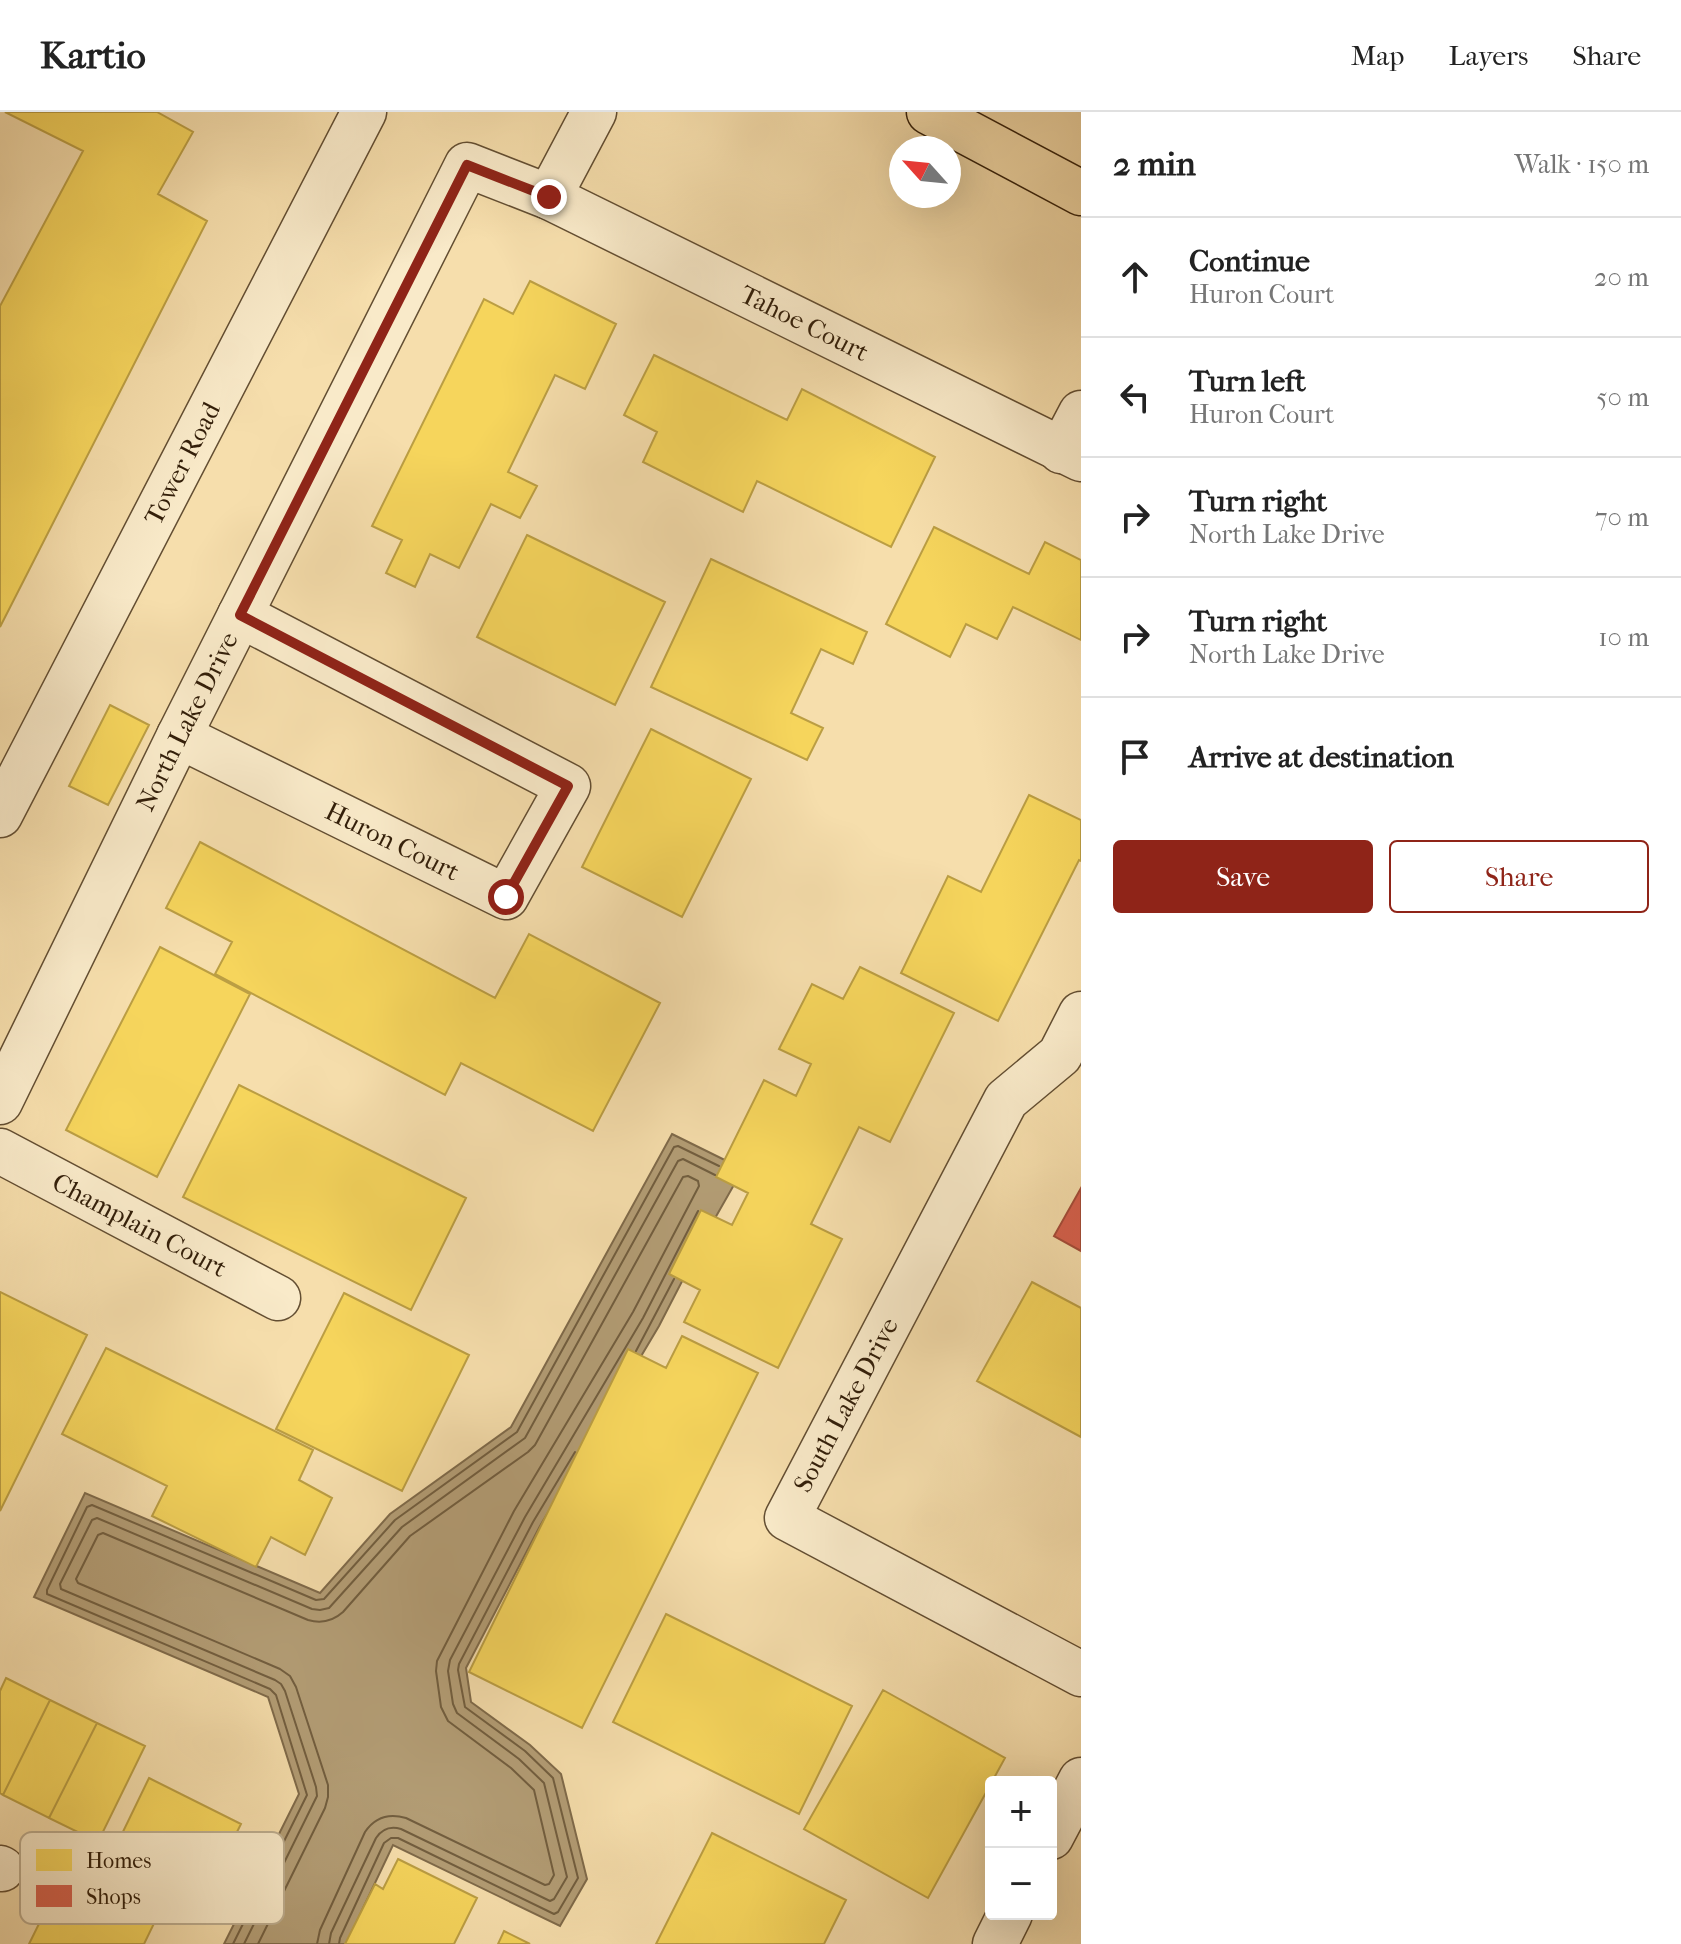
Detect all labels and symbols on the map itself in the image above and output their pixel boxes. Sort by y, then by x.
north arrow [889,136,961,208]
route end [531,179,567,215]
street label: Tahoe Court [735,278,875,368]
street label: Tower Road [138,396,227,530]
street label: North Lake Drive [129,627,244,816]
street label: Huron Court [320,795,465,887]
route start [488,879,524,915]
street label: Champlain Court [47,1166,233,1284]
street label: South Lake Drive [787,1312,905,1498]
legend [20,1832,284,1924]
text: Homes [86,1848,151,1874]
text: Shops [86,1884,141,1910]

